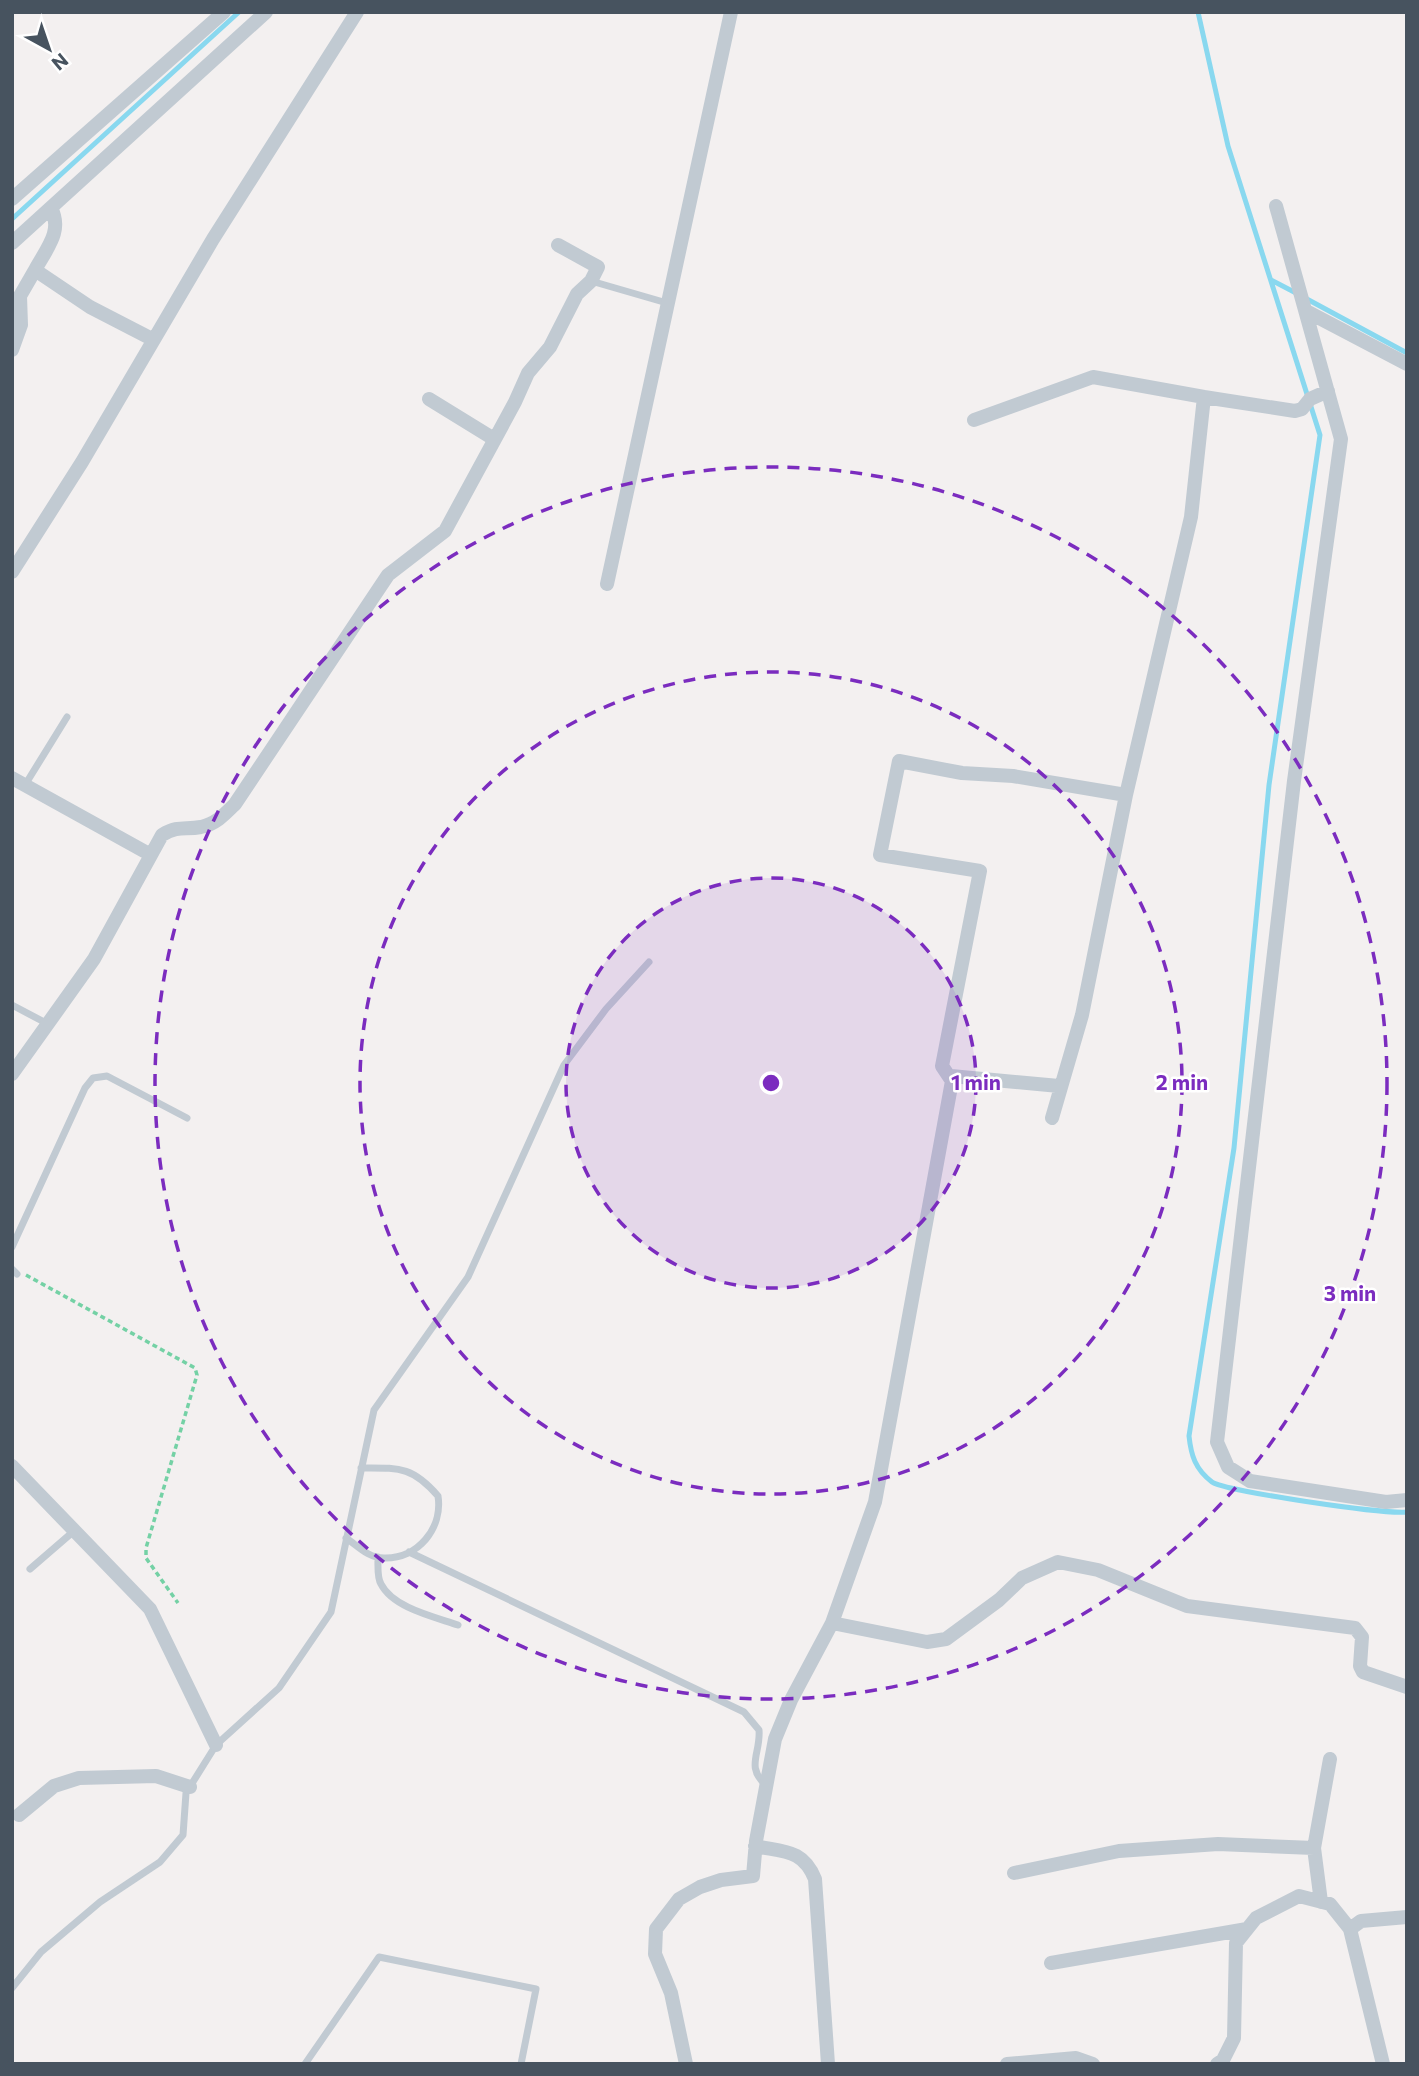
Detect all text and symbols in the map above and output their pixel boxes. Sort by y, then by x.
north arrow [14,14,84,84]
text: N [47,49,73,76]
text: 1 min [951,1069,1001,1094]
text: 2 min [1156,1069,1208,1094]
centre of rings [759,1071,783,1095]
text: 3 min [1324,1280,1376,1305]

